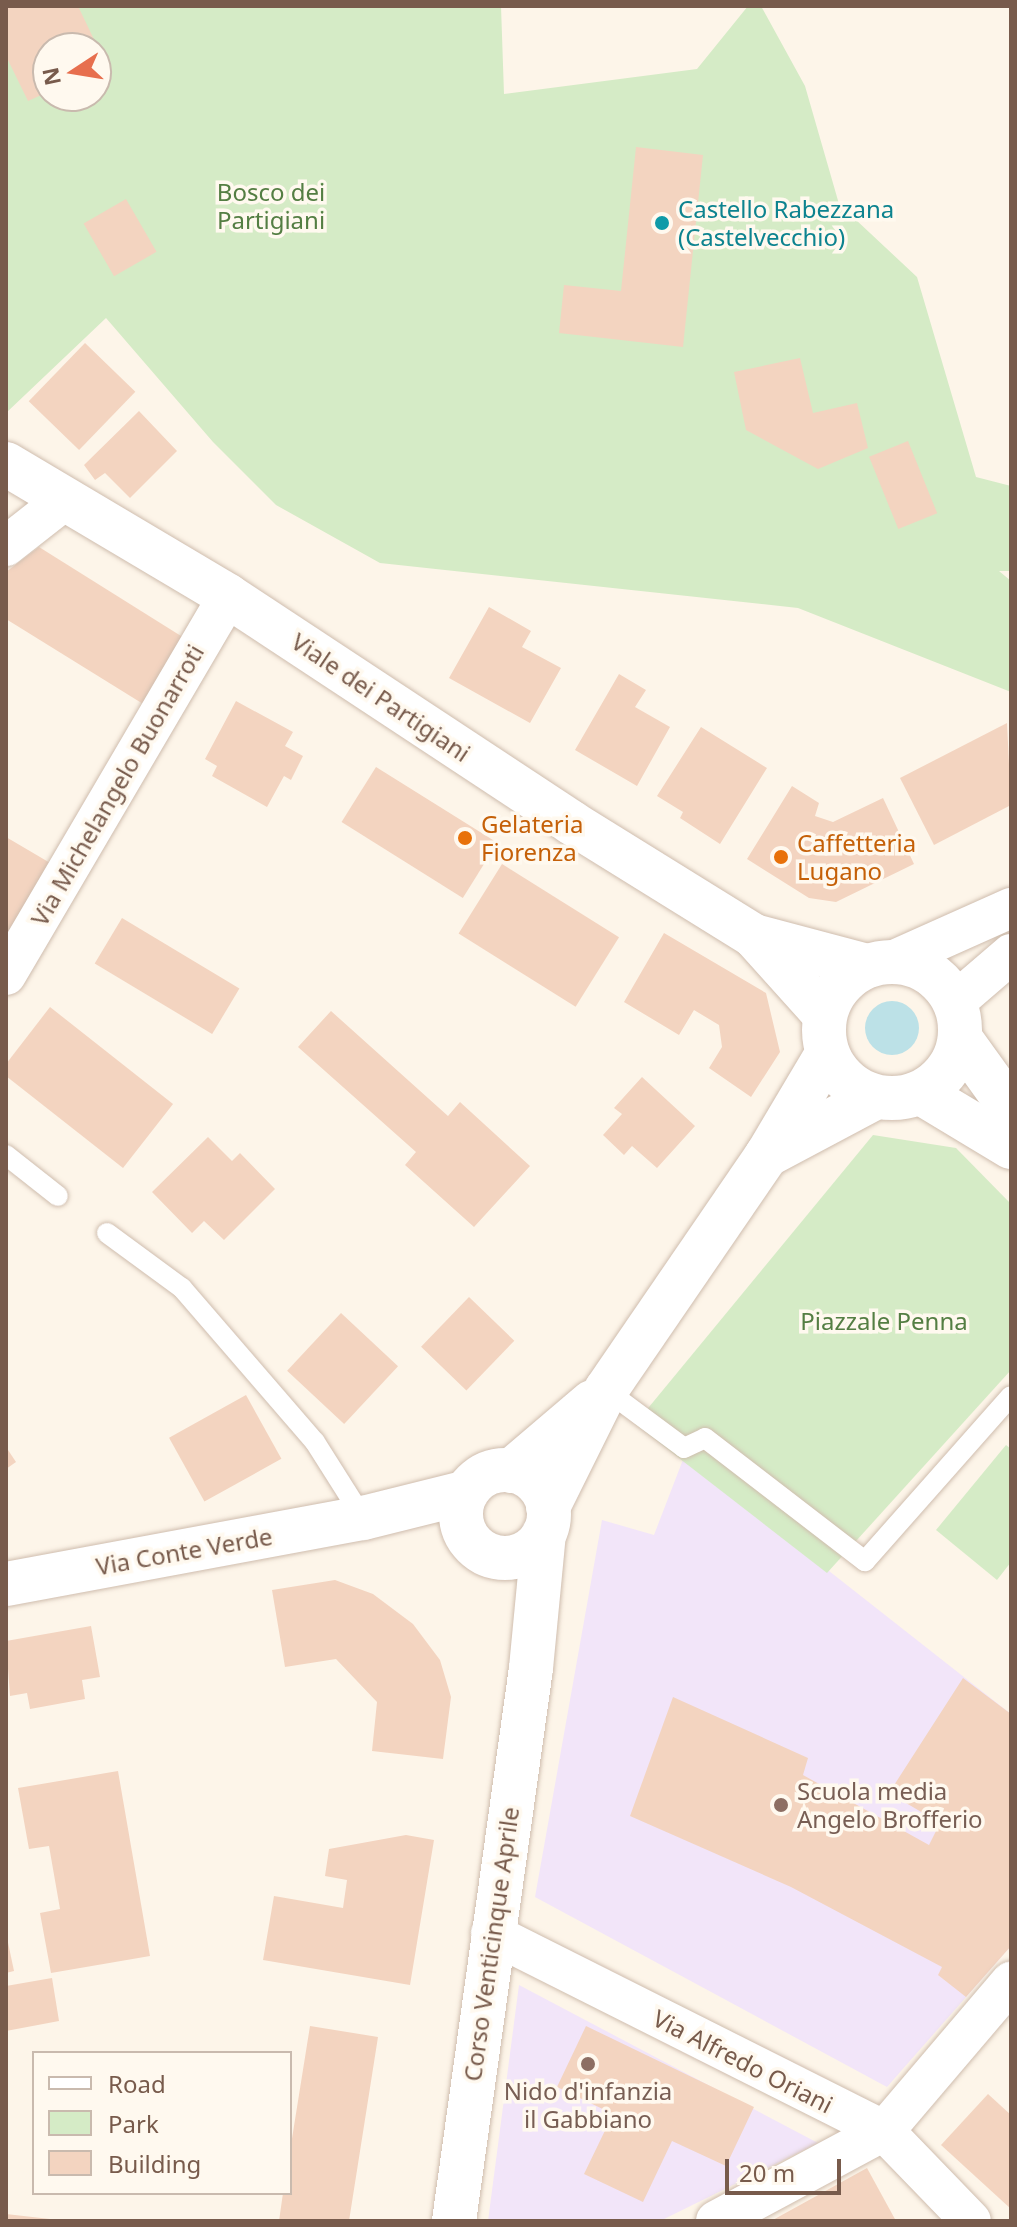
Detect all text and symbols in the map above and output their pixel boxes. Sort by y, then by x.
north arrow [32,32,112,112]
text: N [34,65,67,88]
park label: Bosco dei Partigiani [217,178,325,234]
place label: Castello Rabezzana (Castelvecchio) [678,195,894,251]
marker: Castello Rabezzana (Castelvecchio) [653,214,671,232]
street label: Viale dei Partigiani [286,627,476,767]
street label: Via Michelangelo Buonarroti [25,639,209,931]
place label: Gelateria Fiorenza [481,810,583,866]
marker: Gelateria Fiorenza [456,829,474,847]
place label: Caffetteria Lugano [797,829,916,885]
marker: Caffetteria Lugano [772,848,790,866]
park label: Piazzale Penna [800,1307,968,1335]
street label: Via Conte Verde [94,1521,274,1581]
place label: Scuola media Angelo Brofferio [797,1777,983,1833]
marker: Scuola media Angelo Brofferio [772,1796,790,1814]
street label: Corso Venticinque Aprile [457,1805,525,2083]
street label: Via Alfredo Oriani [648,2003,838,2119]
legend [32,2051,292,2195]
marker: Nido d'infanzia il Gabbiano [579,2055,597,2073]
text: Road [108,2067,166,2100]
place label: Nido d'infanzia il Gabbiano [504,2077,672,2133]
text: Park [108,2107,159,2140]
scale bar [729,2143,845,2193]
text: Building [108,2147,201,2180]
text: 20 m [739,2156,795,2189]

